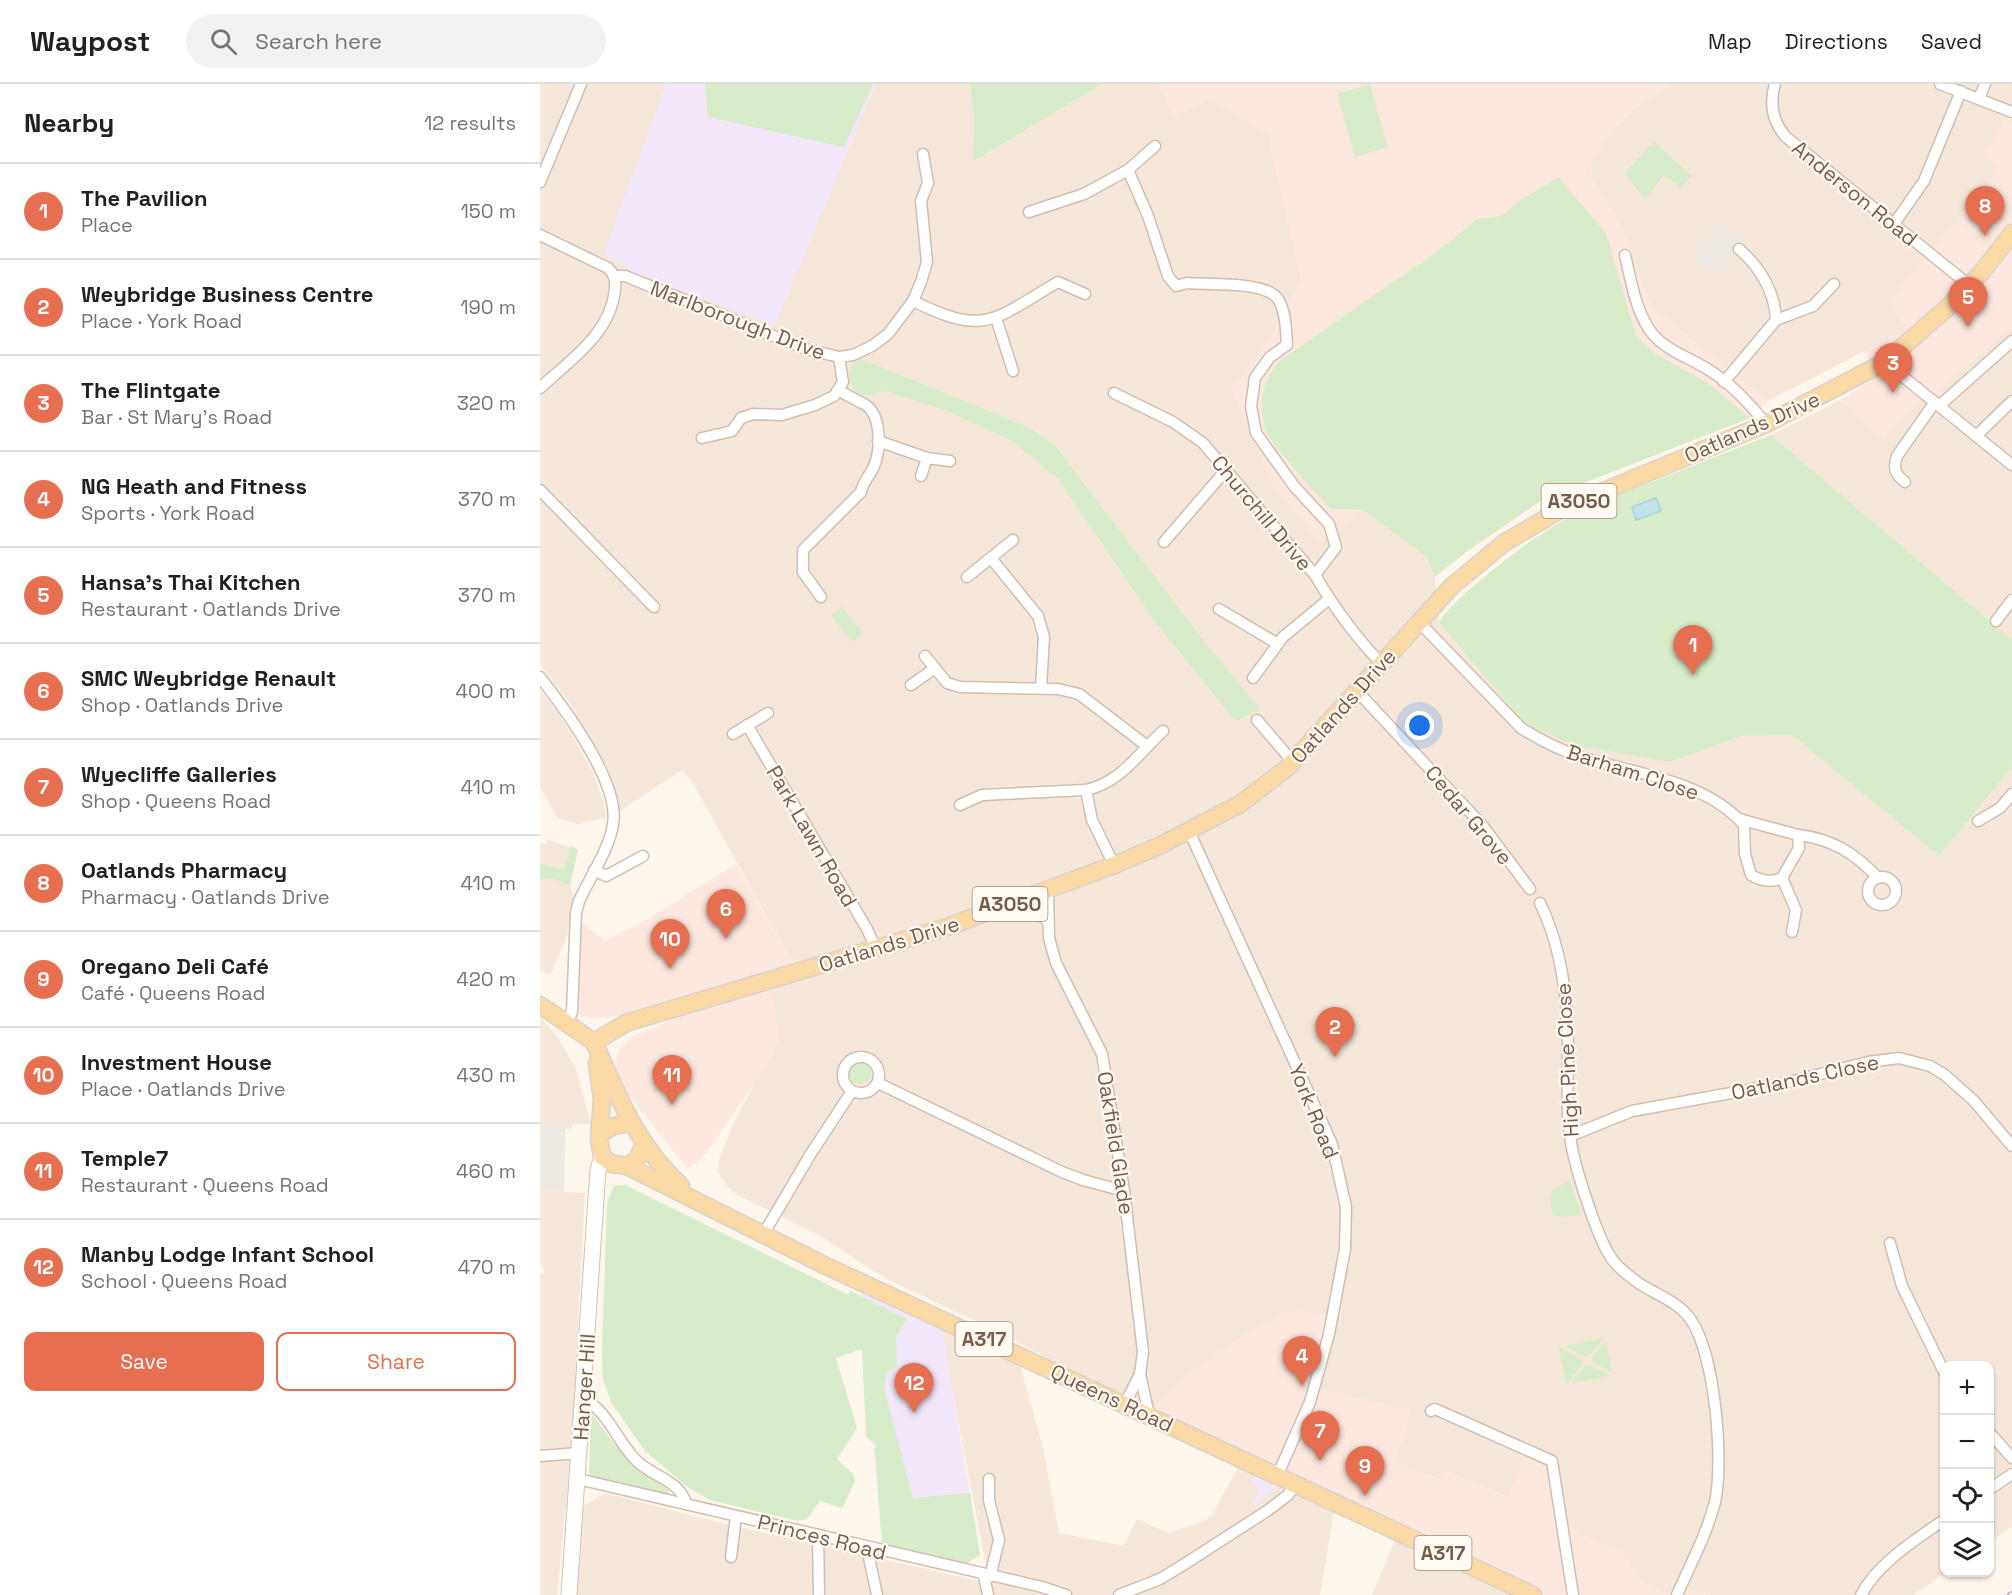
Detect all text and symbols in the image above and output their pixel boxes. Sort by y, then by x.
search box [186,14,606,68]
text: Waypost [30,23,150,59]
icon: search [207,25,240,58]
text: Search here [255,27,382,55]
text: Map [1708,28,1752,55]
text: Directions [1785,28,1888,55]
text: Saved [1921,28,1982,55]
text: Nearby [24,106,114,140]
text: 12 results [424,110,516,136]
street label: Anderson Road [1787,134,1923,252]
text: The Pavilion [81,184,208,212]
pin: 8 [1966,186,2004,236]
text: 1 [39,198,48,224]
text: 150 m [461,198,516,224]
text: Place [81,212,133,238]
street label: Marlborough Drive [647,274,829,366]
pin: 5 [1948,278,1988,327]
text: Weybridge Business Centre [81,280,373,308]
text: 2 [38,294,49,320]
text: 190 m [460,294,516,320]
text: Place · York Road [81,308,242,334]
pin: 3 [1874,344,1912,393]
text: The Flintgate [81,376,220,404]
street label: Oatlands Drive [1680,385,1824,469]
text: 3 [37,390,50,416]
text: 320 m [457,390,516,416]
text: Bar · St Mary's Road [81,404,272,430]
street label: Churchill Drive [1206,449,1318,577]
text: NG Heath and Fitness [81,472,307,500]
road number: A3050 [1542,484,1616,518]
text: 4 [37,486,50,512]
text: 370 m [458,486,516,512]
text: Sports · York Road [81,500,255,526]
text: Hansa's Thai Kitchen [81,568,301,596]
text: 5 [38,582,50,608]
text: 370 m [458,582,516,608]
text: Restaurant · Oatlands Drive [81,596,341,622]
pin: 1 [1674,626,1712,675]
street label: Oatlands Drive [1284,643,1402,769]
text: SMC Weybridge Renault [81,664,336,692]
text: 6 [37,678,50,704]
text: 400 m [456,678,516,704]
text: Shop · Oatlands Drive [81,692,283,718]
your location [1405,711,1434,740]
street label: Barham Close [1563,738,1703,806]
text: Wyecliffe Galleries [81,760,277,788]
street label: Park Lawn Road [761,760,863,912]
street label: Cedar Grove [1419,760,1519,870]
text: 7 [38,774,49,800]
text: 410 m [460,774,516,800]
text: Shop · Queens Road [81,788,271,814]
text: Oatlands Pharmacy [81,856,287,884]
text: 8 [38,870,50,896]
text: 410 m [460,870,516,896]
text: Pharmacy · Oatlands Drive [81,884,330,910]
road number: A3050 [972,887,1048,921]
pin: 6 [706,890,746,939]
street label: Oatlands Drive [815,910,963,978]
pin: 10 [650,920,690,969]
text: Oregano Deli Café [81,952,269,980]
text: 9 [37,966,50,992]
text: 420 m [456,966,516,992]
text: Café · Queens Road [81,980,265,1006]
street label: High Pine Close [1549,982,1585,1138]
pin: 2 [1316,1008,1354,1057]
text: Investment House [81,1048,272,1076]
street label: Oatlands Close [1729,1048,1881,1106]
pin: 11 [652,1056,692,1105]
street label: York Road [1283,1060,1345,1162]
text: 10 [33,1062,55,1088]
text: 430 m [456,1062,516,1088]
street label: Oakfield Glade [1091,1069,1141,1217]
text: Place · Oatlands Drive [81,1076,286,1102]
text: Temple7 [81,1144,168,1172]
text: 11 [34,1158,53,1184]
text: 460 m [456,1158,516,1184]
text: Restaurant · Queens Road [81,1172,329,1198]
text: Manby Lodge Infant School [81,1240,374,1268]
text: 12 [33,1254,54,1280]
text: 470 m [458,1254,516,1280]
text: School · Queens Road [81,1268,287,1294]
road number: A317 [956,1322,1012,1356]
button: Save [24,1332,264,1391]
button: Share [276,1332,516,1391]
street label: Hanger Hill [567,1333,601,1441]
pin: 4 [1282,1336,1322,1386]
street label: Queens Road [1046,1358,1178,1438]
map controls [1940,1361,1994,1577]
button: + [1940,1361,1994,1415]
pin: 12 [894,1364,934,1413]
pin: 7 [1300,1412,1340,1461]
button: − [1940,1415,1994,1469]
pin: 9 [1346,1446,1384,1496]
button: locate [1940,1469,1994,1523]
street label: Princes Road [755,1508,889,1566]
button: layers [1940,1523,1994,1577]
road number: A317 [1414,1536,1472,1570]

